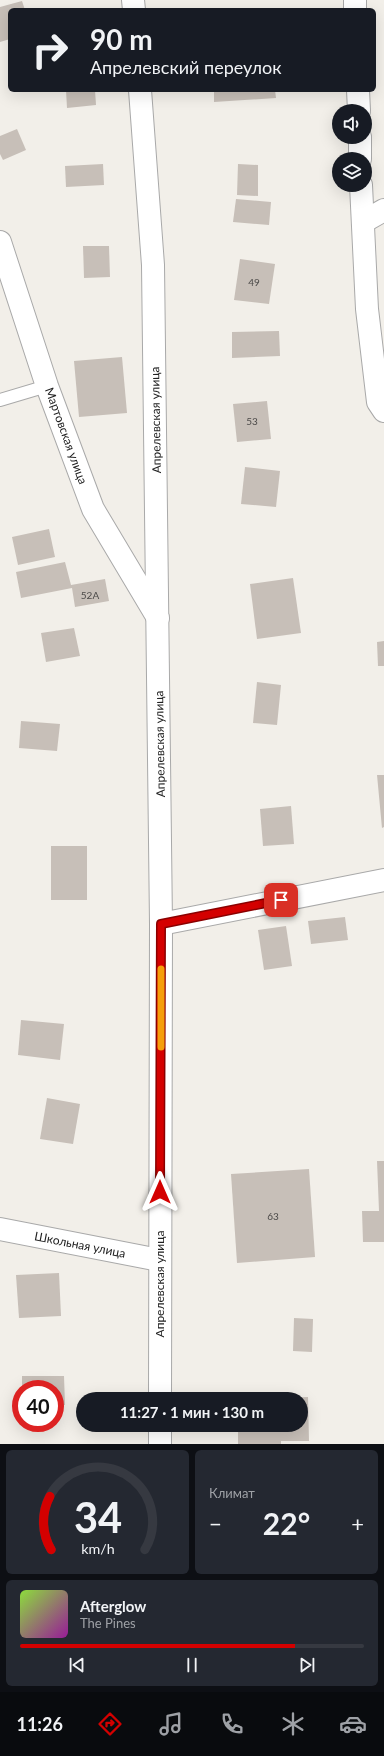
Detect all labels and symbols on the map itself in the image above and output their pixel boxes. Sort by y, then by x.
house number: 49 [248,276,260,288]
street label: Апрелевская улица [147,366,164,474]
street label: Мартовская улица [42,385,91,486]
house number: 53 [246,415,258,427]
house number: 52А [81,589,99,601]
street label: Апрелевская улица [151,690,168,798]
pin [264,883,298,917]
position arrow [139,1171,181,1213]
house number: 63 [267,1210,279,1222]
street label: Школьная улица [33,1228,127,1261]
street label: Апрелевская улица [152,1231,167,1337]
speed limit sign: 40 [12,1380,64,1432]

